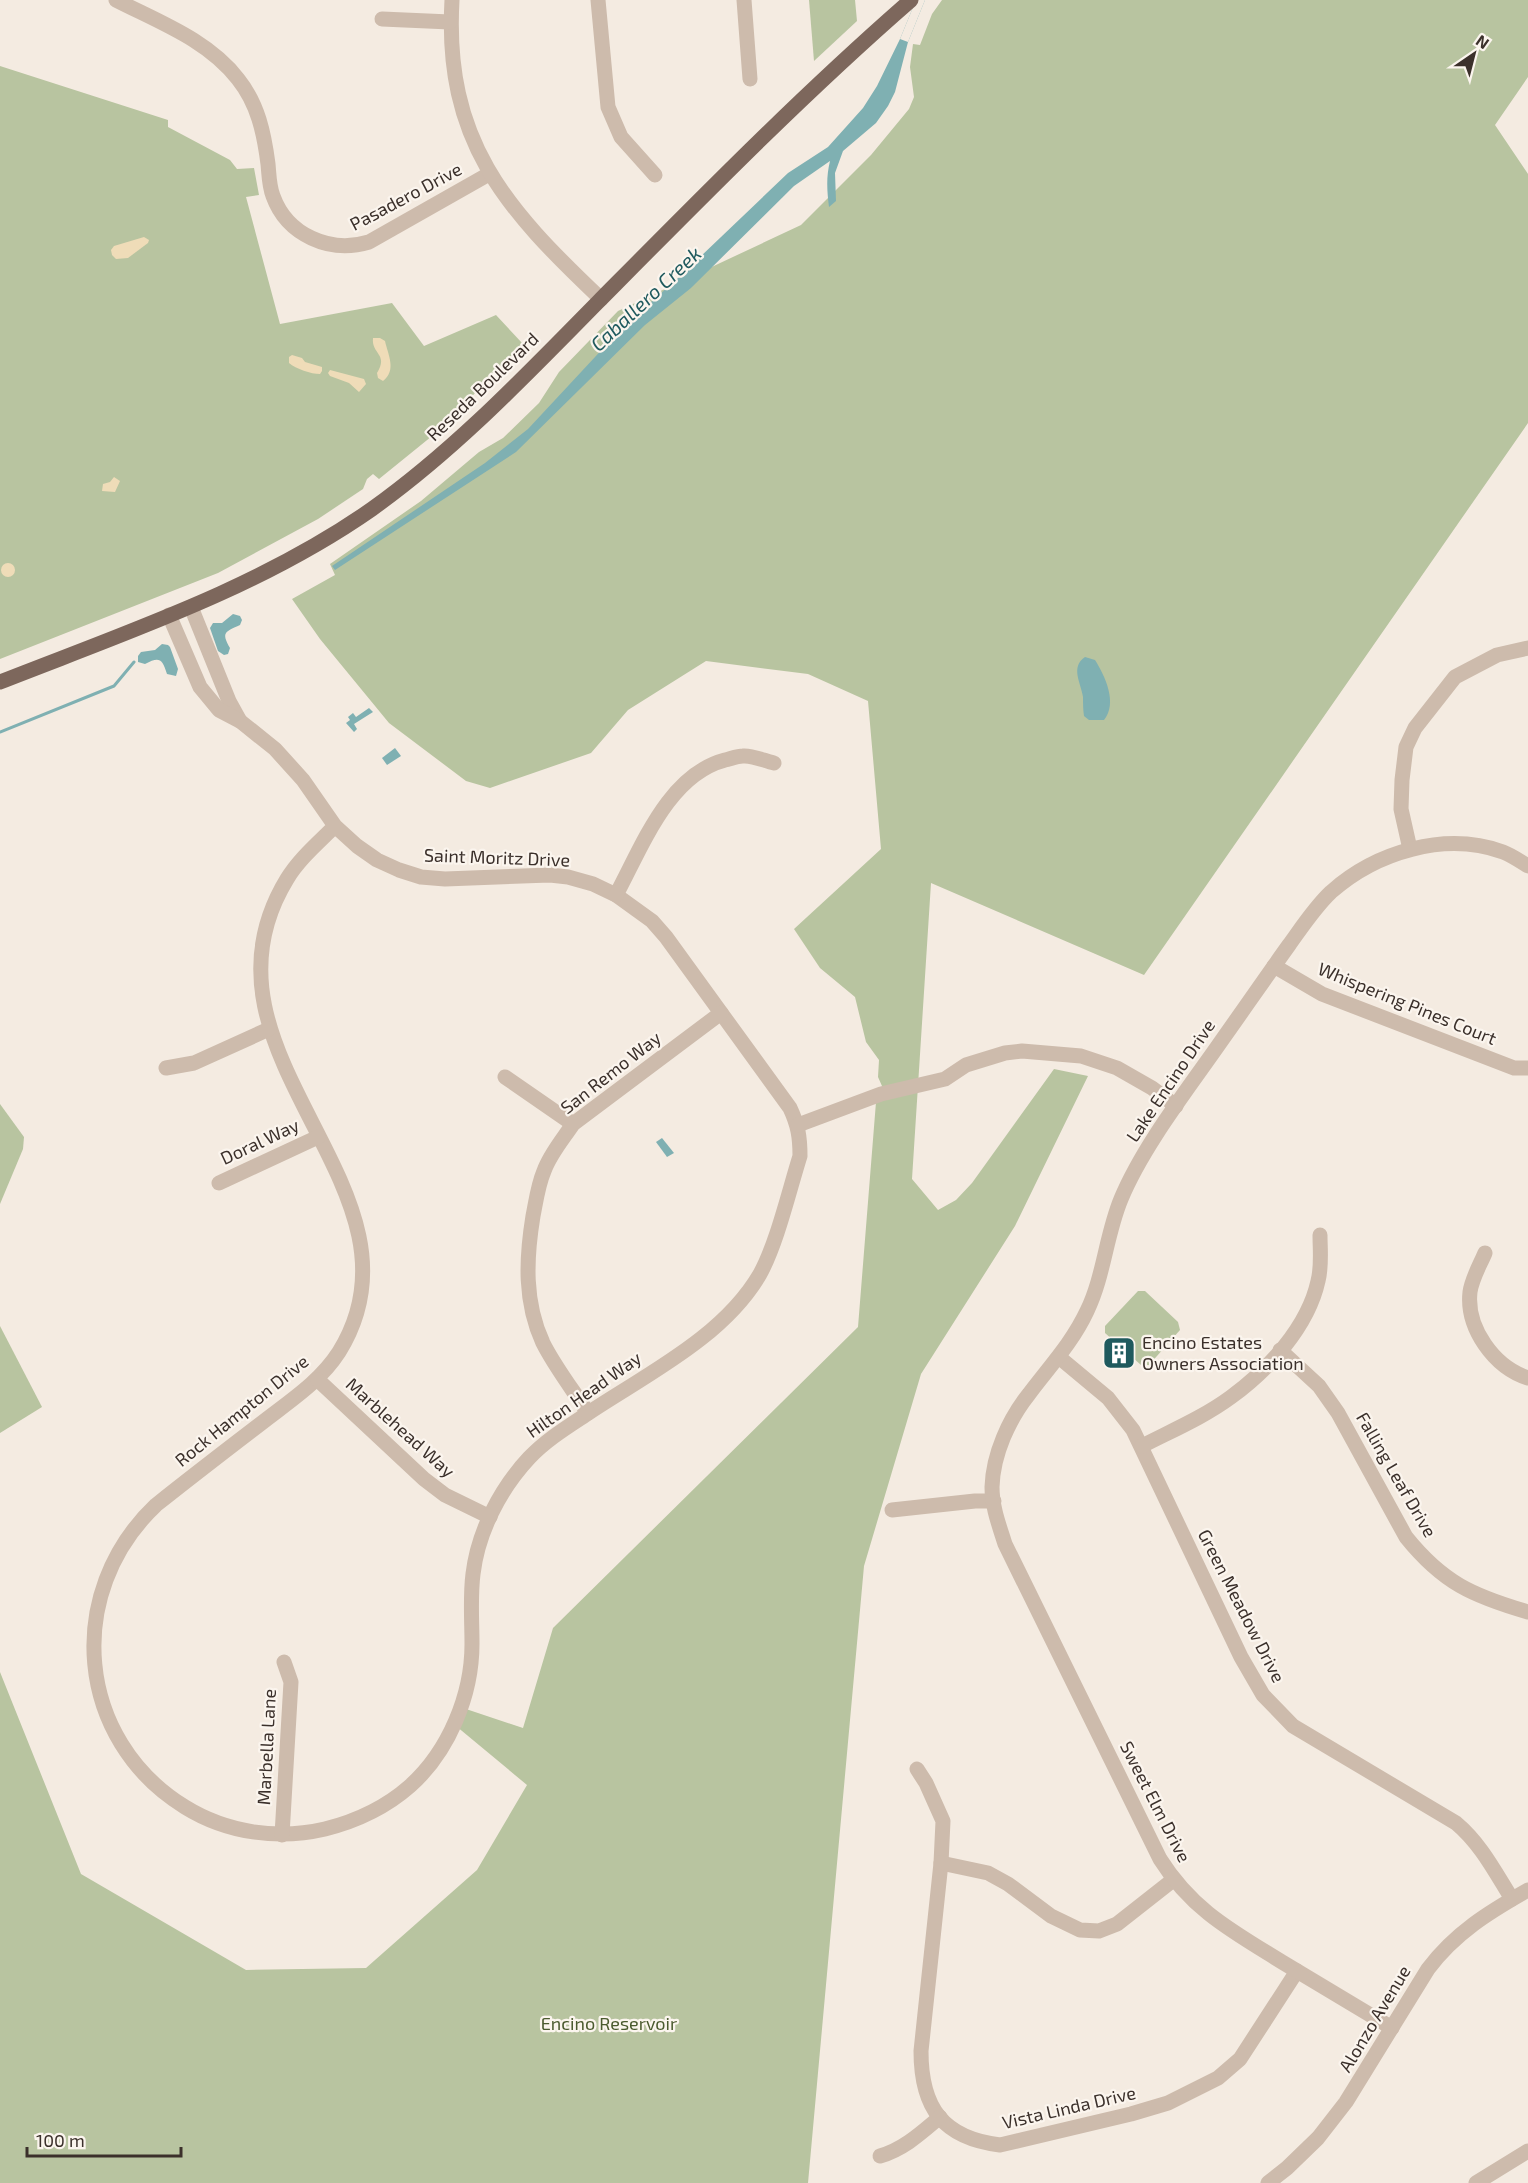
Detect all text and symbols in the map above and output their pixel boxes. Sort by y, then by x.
north arrow [1444,24,1504,84]
text: N [1473,30,1493,52]
street label: Pasadero Drive [346,157,465,235]
water label: Caballero Creek [585,241,706,356]
street label: Reseda Boulevard [422,327,543,445]
street label: Saint Moritz Drive [424,843,570,871]
street label: Whispering Pines Court [1315,957,1500,1049]
street label: Lake Encino Drive [1121,1015,1219,1146]
street label: San Remo Way [556,1026,665,1118]
street label: Doral Way [217,1113,303,1169]
place label: Encino Estates Owners Association [1142,1331,1304,1374]
building icon: Encino Estates Owners Association [1101,1335,1137,1371]
street label: Hilton Head Way [522,1346,645,1442]
street label: Rock Hampton Drive [170,1350,313,1471]
street label: Marblehead Way [342,1373,460,1482]
street label: Falling Leaf Drive [1352,1408,1442,1541]
street label: Green Meadow Drive [1194,1525,1290,1686]
street label: Marbella Lane [252,1688,280,1806]
street label: Sweet Elm Drive [1116,1737,1196,1866]
street label: Alonzo Avenue [1334,1961,1415,2076]
park label: Encino Reservoir [541,2012,677,2034]
street label: Vista Linda Drive [1000,2081,1138,2133]
scale bar [27,2120,182,2158]
text: 100 m [36,2129,85,2151]

